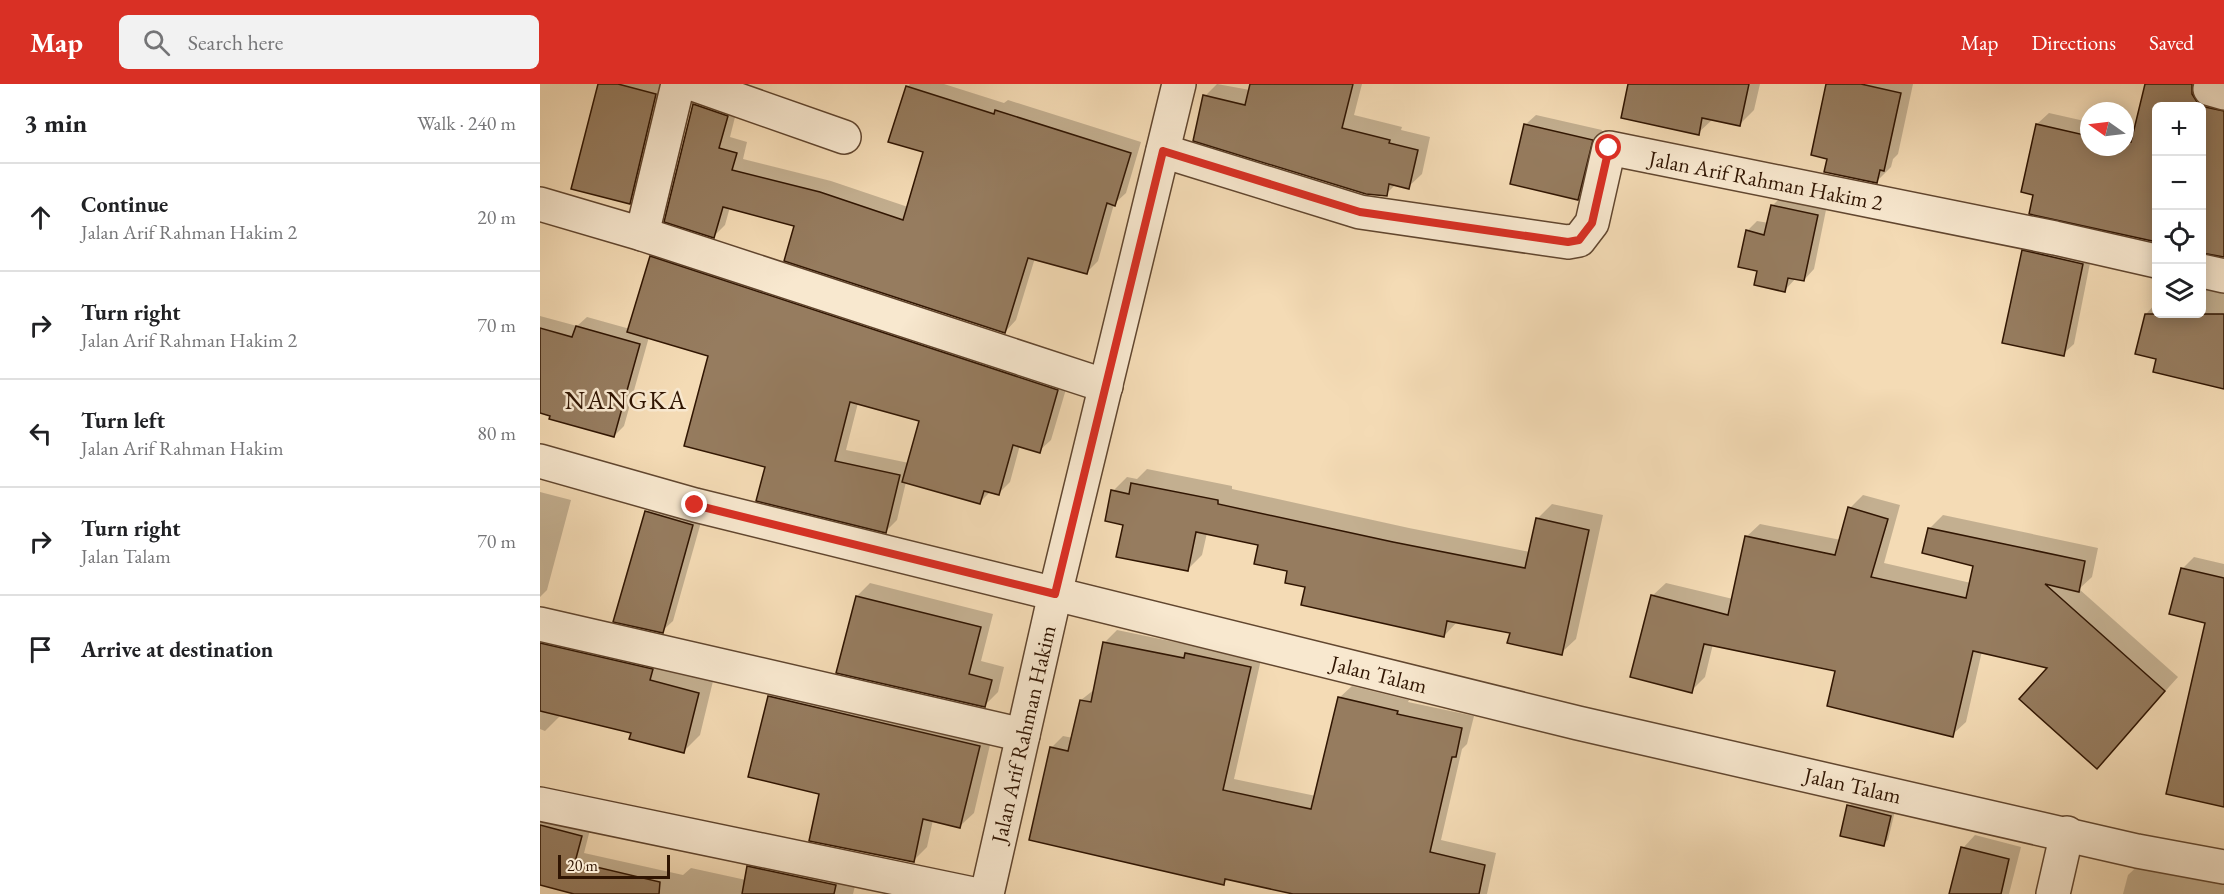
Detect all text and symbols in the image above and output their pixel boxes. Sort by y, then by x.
search box [119,15,539,69]
text: Map [30,24,83,60]
icon: search [140,26,173,59]
text: Search here [188,28,283,57]
text: Map [1961,29,1998,56]
text: Directions [2031,29,2116,56]
text: Saved [2149,29,2194,56]
north arrow [2080,102,2134,156]
map controls [2152,102,2206,318]
button: + [2152,102,2206,156]
text: 3 min [24,106,87,140]
text: Walk · 240 m [417,110,516,136]
route start [1595,134,1621,160]
street label: Jalan Arif Rahman Hakim 2 [1644,143,1886,217]
button: − [2152,156,2206,210]
text: Continue [81,190,168,219]
icon: ahead [24,201,57,234]
text: 20 m [477,204,516,230]
button: locate [2152,210,2206,264]
text: Jalan Arif Rahman Hakim 2 [81,219,297,245]
button: layers [2152,264,2206,318]
text: Turn right [81,298,180,327]
icon: right [24,309,57,342]
text: 70 m [477,312,516,338]
text: Jalan Arif Rahman Hakim 2 [81,327,297,353]
district label: NANGKA [565,383,687,417]
text: Turn left [81,406,165,435]
icon: left [24,417,57,450]
text: 80 m [477,420,516,446]
text: Jalan Arif Rahman Hakim [81,435,284,461]
route end [681,491,707,517]
text: Turn right [81,514,180,543]
icon: right [24,525,57,558]
text: 70 m [477,528,516,554]
text: Jalan Talam [81,543,171,569]
street label: Jalan Arif Rahman Hakim [984,622,1063,848]
icon: arrive [24,633,57,666]
text: Arrive at destination [81,635,273,664]
street label: Jalan Talam [1326,648,1430,700]
street label: Jalan Talam [1800,760,1904,811]
scale bar [558,852,670,880]
text: 20 m [567,855,598,876]

